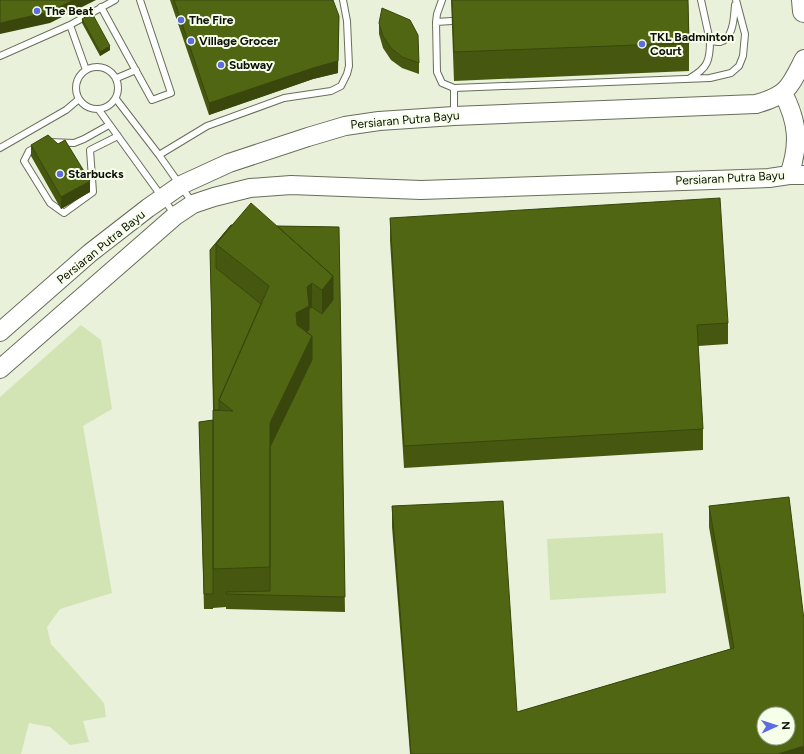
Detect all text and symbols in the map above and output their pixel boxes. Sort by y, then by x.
place label: The Beat [45,4,94,18]
marker: The Beat [32,6,42,16]
place label: The Fire [189,13,234,27]
marker: The Fire [176,15,186,25]
place label: TKL Badminton Court [650,30,734,58]
place label: Village Grocer [199,34,278,48]
marker: Village Grocer [186,36,196,46]
marker: TKL Badminton Court [637,39,647,49]
place label: Subway [229,58,273,72]
marker: Subway [216,60,226,70]
street label: Persiaran Putra Bayu [350,108,460,132]
place label: Starbucks [68,167,124,181]
street label: Persiaran Putra Bayu [675,168,785,188]
marker: Starbucks [55,169,65,179]
street label: Persiaran Putra Bayu [54,207,148,287]
north arrow [756,706,796,746]
text: N [779,721,792,730]

